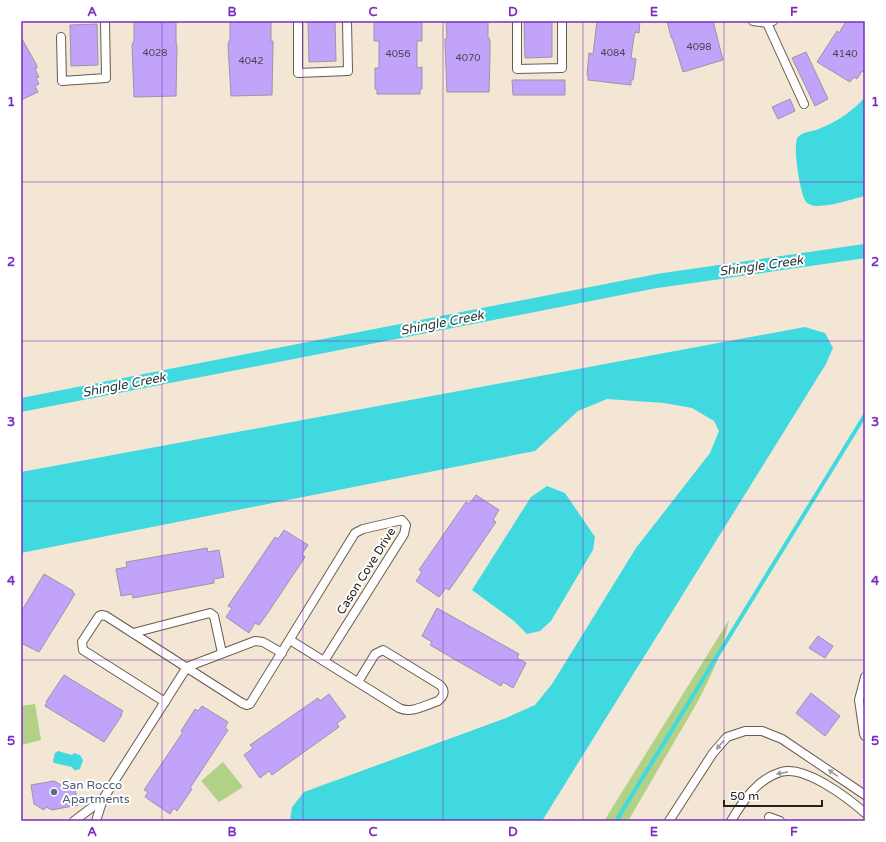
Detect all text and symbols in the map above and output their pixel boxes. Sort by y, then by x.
text: A [87,4,97,20]
text: B [227,4,237,20]
text: C [368,4,378,20]
text: D [508,4,518,20]
text: E [650,4,658,20]
text: F [790,4,798,20]
house number: 4098 [686,41,712,53]
house number: 4028 [142,47,168,59]
house number: 4084 [600,47,626,59]
house number: 4056 [385,48,411,60]
house number: 4140 [832,48,858,60]
house number: 4070 [455,52,481,64]
house number: 4042 [238,55,264,67]
text: 1 [7,94,15,110]
text: 1 [871,94,879,110]
water label: Shingle Creek [718,252,805,280]
text: 2 [7,254,15,270]
text: 2 [871,254,879,270]
water label: Shingle Creek [399,307,486,339]
water label: Shingle Creek [81,369,168,401]
text: 3 [7,414,15,430]
text: 3 [871,414,879,430]
street label: Cason Cove Drive [334,525,398,617]
text: 4 [7,573,16,589]
text: 4 [871,573,880,589]
text: 5 [7,733,15,749]
text: 5 [871,733,879,749]
one-way arrow [715,740,724,751]
one-way arrow [776,770,789,776]
one-way arrow [827,770,839,777]
place label: San Rocco Apartments [62,778,130,806]
scale bar [724,782,822,808]
marker: San Rocco Apartments [49,787,59,797]
text: 50 m [730,789,759,803]
text: A [87,824,97,840]
text: B [227,824,237,840]
text: C [368,824,378,840]
text: D [508,824,518,840]
text: E [650,824,658,840]
text: F [790,824,798,840]

